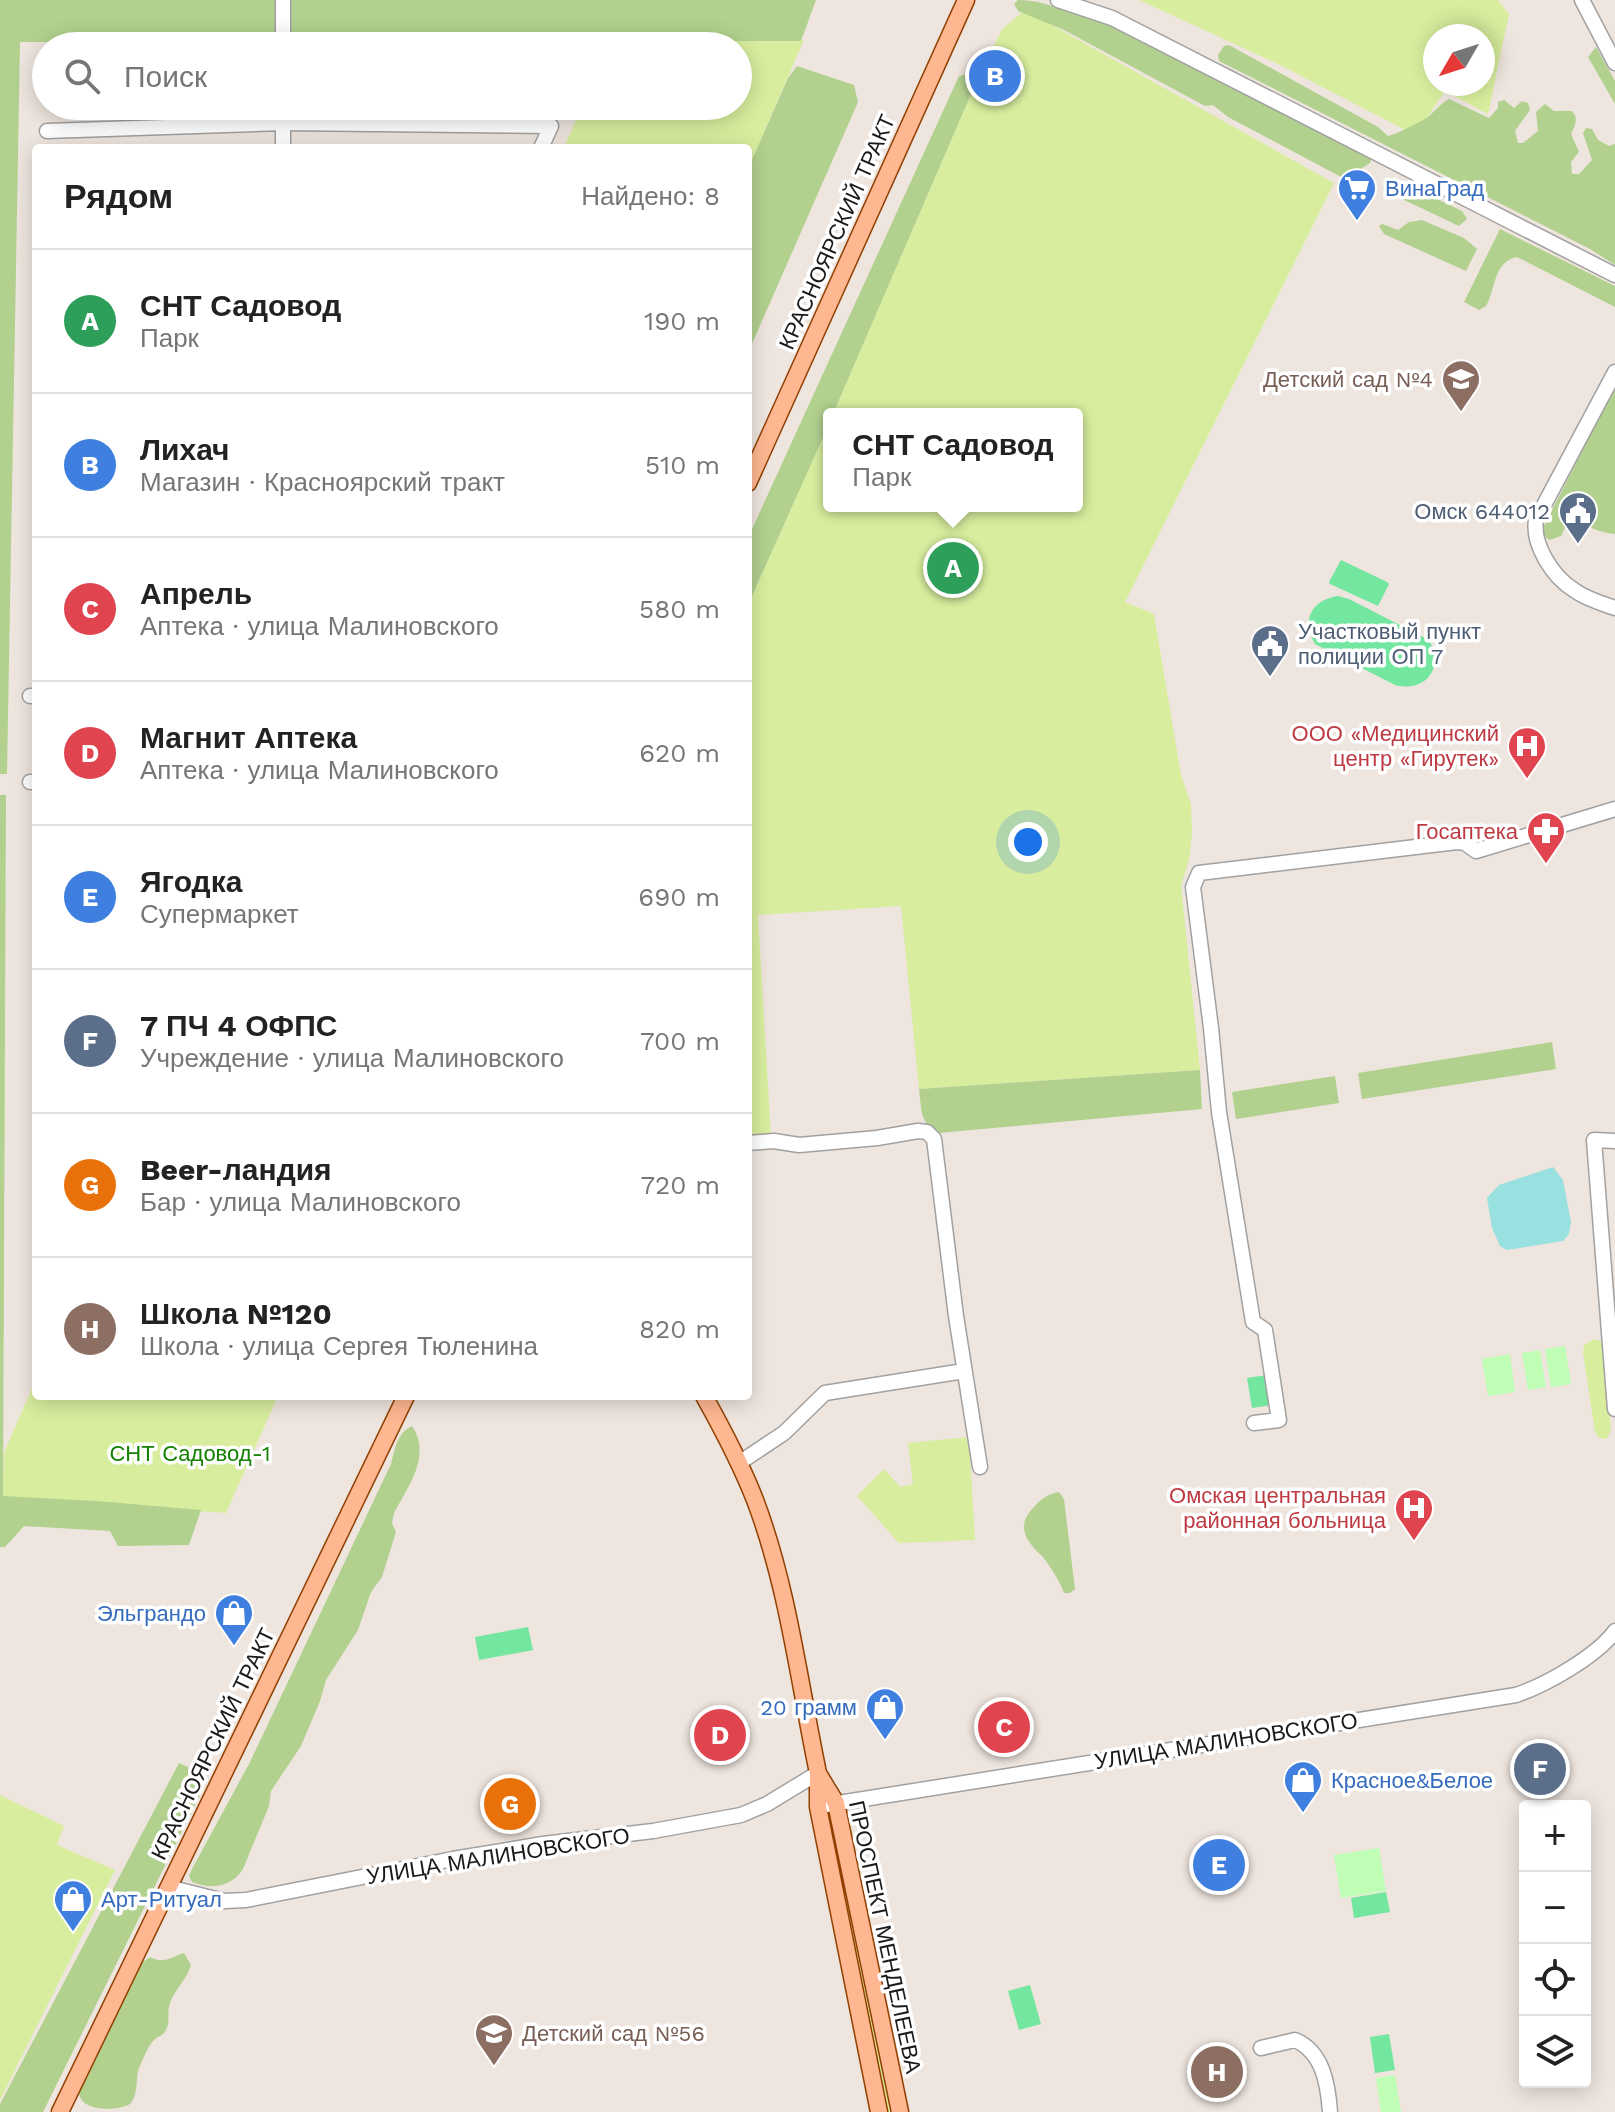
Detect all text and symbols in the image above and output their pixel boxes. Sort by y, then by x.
north arrow [1423,24,1495,96]
search box [32,32,752,120]
pin: B [969,46,1021,106]
icon: search [60,54,104,98]
text: Поиск [124,59,207,94]
street label: КРАСНОЯРСКИЙ ТРАКТ [774,111,900,353]
supermarket icon: ВинаГрад [1336,167,1378,222]
text: Рядом [64,176,173,216]
place label: ВинаГрад [1385,176,1484,201]
text: Найдено: 8 [581,181,720,211]
text: СНТ Садовод [140,288,341,323]
text: A [81,306,99,336]
text: 190 m [644,306,720,336]
text: Парк [140,323,199,353]
school or university icon: Детский сад №4 [1440,358,1482,413]
place label: Детский сад №4 [1263,367,1433,392]
popup [823,408,1083,512]
text: СНТ Садовод [852,427,1054,462]
text: Лихач [140,432,230,467]
text: B [81,450,99,480]
text: 510 m [645,450,720,480]
text: Парк [852,462,911,492]
text: Магазин · Красноярский тракт [140,467,505,497]
public building icon: Омск 644012 [1557,490,1599,545]
place label: Омск 644012 [1414,499,1550,524]
pin: A [927,538,979,598]
text: Апрель [140,576,252,611]
text: C [81,594,99,624]
text: 580 m [639,594,720,624]
text: Аптека · улица Малиновского [140,611,499,641]
place label: Участковый пункт полиции ОП 7 [1298,619,1481,669]
public building icon: Участковый пункт полиции ОП 7 [1249,623,1291,678]
text: Магнит Аптека [140,720,357,755]
place label: ООО «Медицинский центр «Гирутек» [1292,721,1499,771]
hospital icon: ООО «Медицинский центр «Гирутек» [1506,725,1548,780]
text: D [81,738,99,768]
text: 620 m [639,738,720,768]
text: Аптека · улица Малиновского [140,755,499,785]
pharmacy icon: Госаптека [1525,810,1567,865]
place label: Госаптека [1416,819,1519,844]
your location [1008,822,1048,862]
text: Ягодка [140,864,242,899]
text: E [82,882,98,912]
text: 690 m [638,882,720,912]
text: Супермаркет [140,899,299,929]
text: 7 ПЧ 4 ОФПС [140,1008,337,1043]
text: F [82,1026,98,1056]
text: 700 m [640,1026,720,1056]
text: Учреждение · улица Малиновского [140,1043,564,1073]
text: Beer-ландия [140,1152,332,1187]
text: G [81,1170,99,1200]
text: 720 m [640,1170,720,1200]
text: Бар · улица Малиновского [140,1187,461,1217]
text: Школа №120 [140,1296,332,1331]
text: H [80,1314,100,1344]
text: 820 m [639,1314,720,1344]
text: Школа · улица Сергея Тюленина [140,1331,538,1361]
park label: СНТ Садовод-1 [109,1441,271,1466]
place label: Омская центральная районная больница [1169,1483,1387,1533]
hospital icon: Омская центральная районная больница [1393,1487,1435,1542]
shop icon: Эльграндо [213,1592,255,1647]
place label: Эльграндо [97,1601,206,1626]
street label: КРАСНОЯРСКИЙ ТРАКТ [146,1624,280,1864]
shop icon: 20 грамм [864,1686,906,1741]
place label: 20 грамм [760,1695,857,1720]
pin: C [978,1697,1030,1757]
pin: D [694,1705,746,1765]
street label: УЛИЦА МАЛИНОВСКОГО [1093,1708,1359,1774]
pin: F [1514,1739,1566,1799]
shop icon: Красное&Белое [1282,1759,1324,1814]
place label: Красное&Белое [1331,1768,1493,1793]
pin: G [484,1774,536,1834]
street label: ПРОСПЕКТ МЕНДЕЛЕЕВА [844,1798,926,2076]
map controls [1519,1800,1591,2088]
button: + [1519,1800,1591,1872]
street label: УЛИЦА МАЛИНОВСКОГО [365,1823,631,1889]
pin: E [1193,1835,1245,1895]
button: − [1519,1872,1591,1944]
shop icon: Арт-Ритуал [52,1878,94,1933]
place label: Арт-Ритуал [101,1887,222,1912]
button: locate [1519,1944,1591,2016]
school or university icon: Детский сад №56 [473,2012,515,2067]
button: layers [1519,2016,1591,2088]
place label: Детский сад №56 [522,2021,705,2046]
pin: H [1191,2042,1243,2102]

